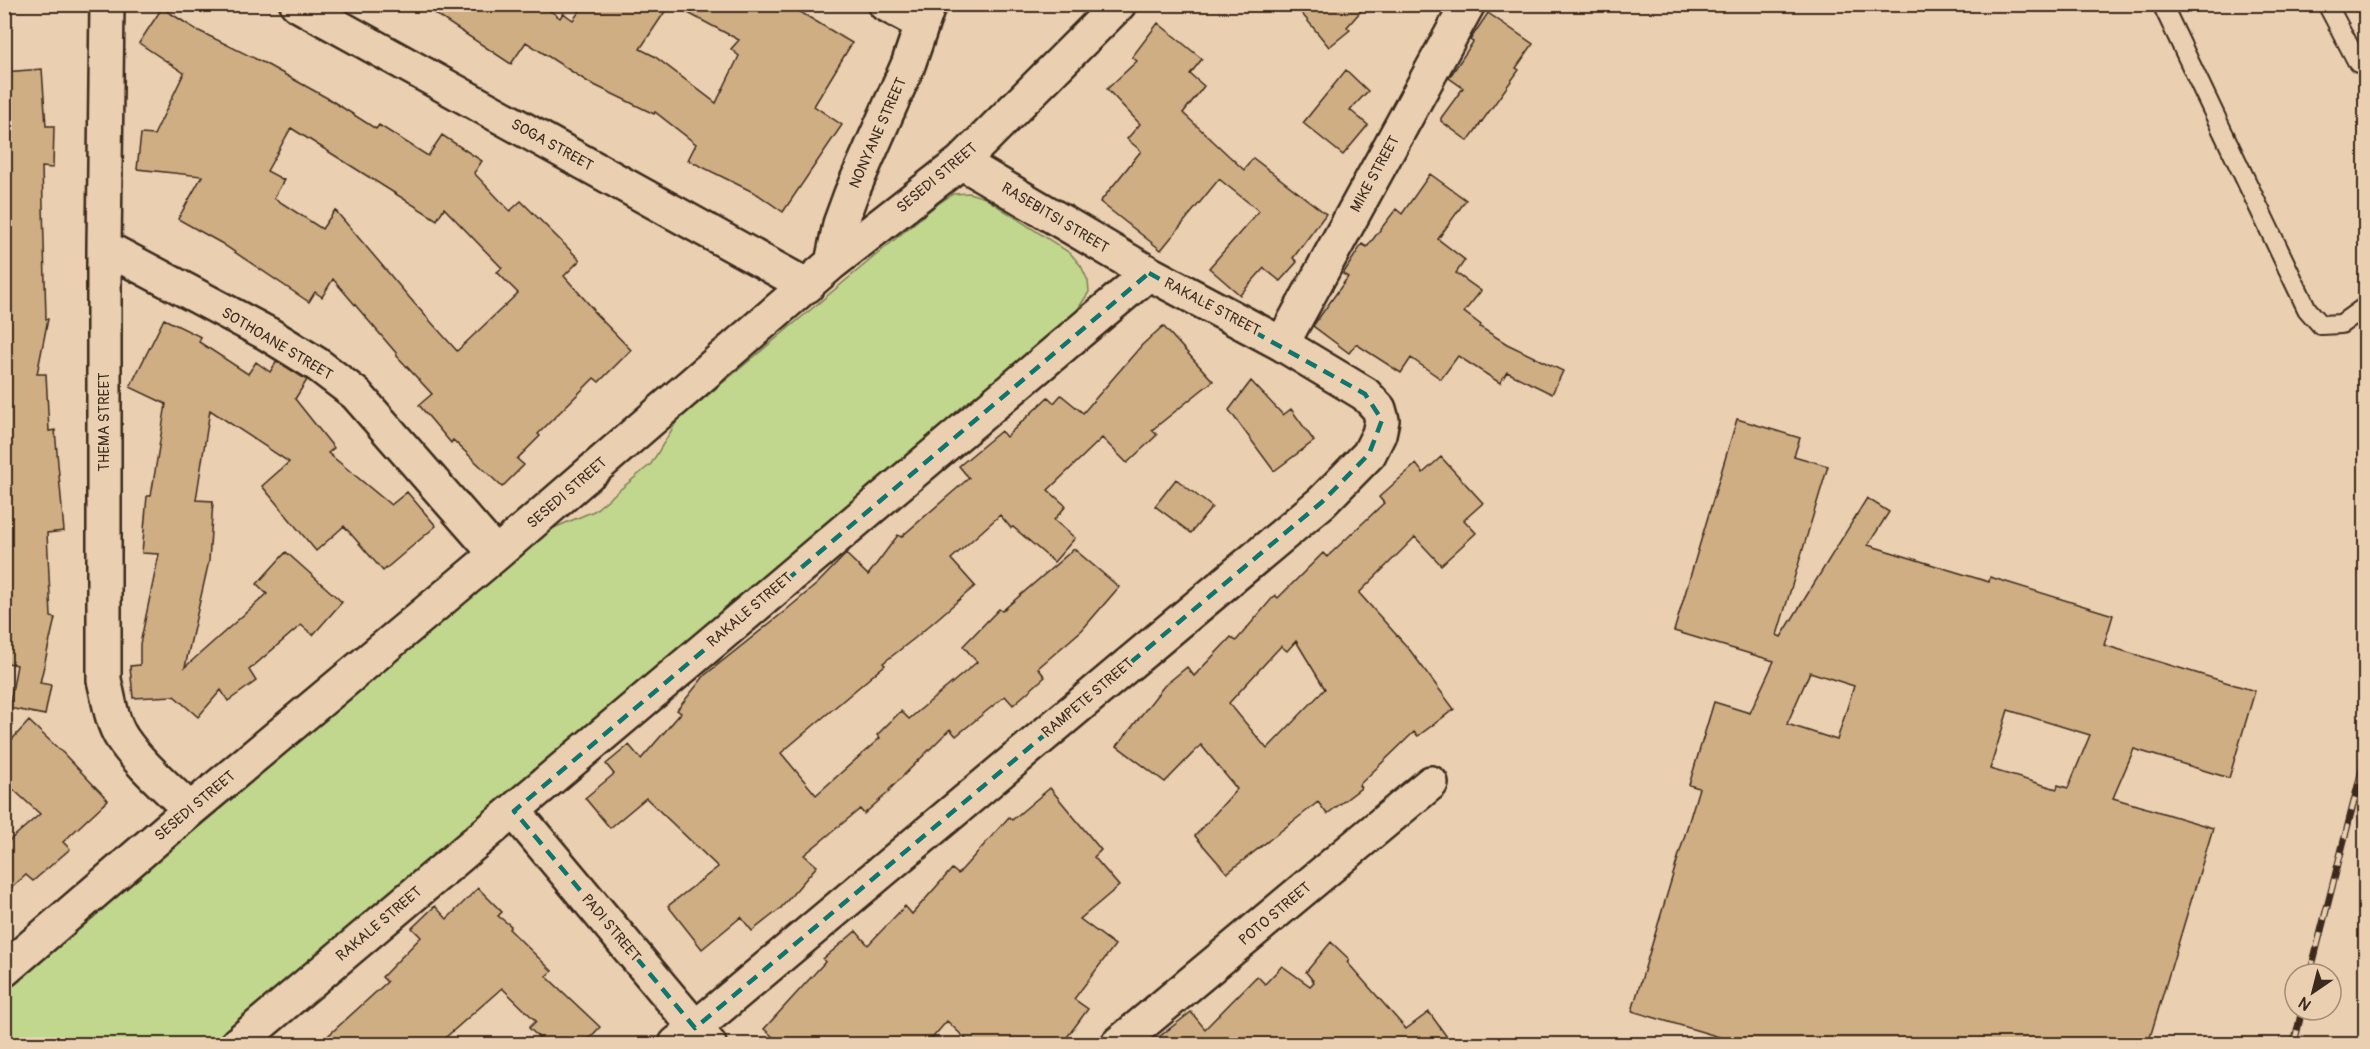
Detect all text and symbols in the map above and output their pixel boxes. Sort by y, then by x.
street label: NONYANE STREET [845,75,911,191]
street label: SOGA STREET [508,115,596,175]
street label: MIKE STREET [1346,132,1404,216]
street label: SESEDI STREET [893,139,981,217]
street label: RASEBITSI STREET [998,178,1112,258]
street label: RAKALE STREET [1161,274,1263,340]
street label: SOTHOANE STREET [218,303,336,385]
street label: THEMA STREET [95,372,114,472]
street label: SESEDI STREET [523,453,611,533]
street label: RAKALE STREET [703,569,797,651]
street label: RAMPETE STREET [1038,654,1138,742]
street label: SESEDI STREET [151,767,239,845]
street label: POTO STREET [1235,878,1315,950]
street label: RAKALE STREET [332,883,426,965]
street label: PADI STREET [577,890,645,966]
north arrow [2283,962,2343,1022]
text: N [2295,992,2315,1015]

